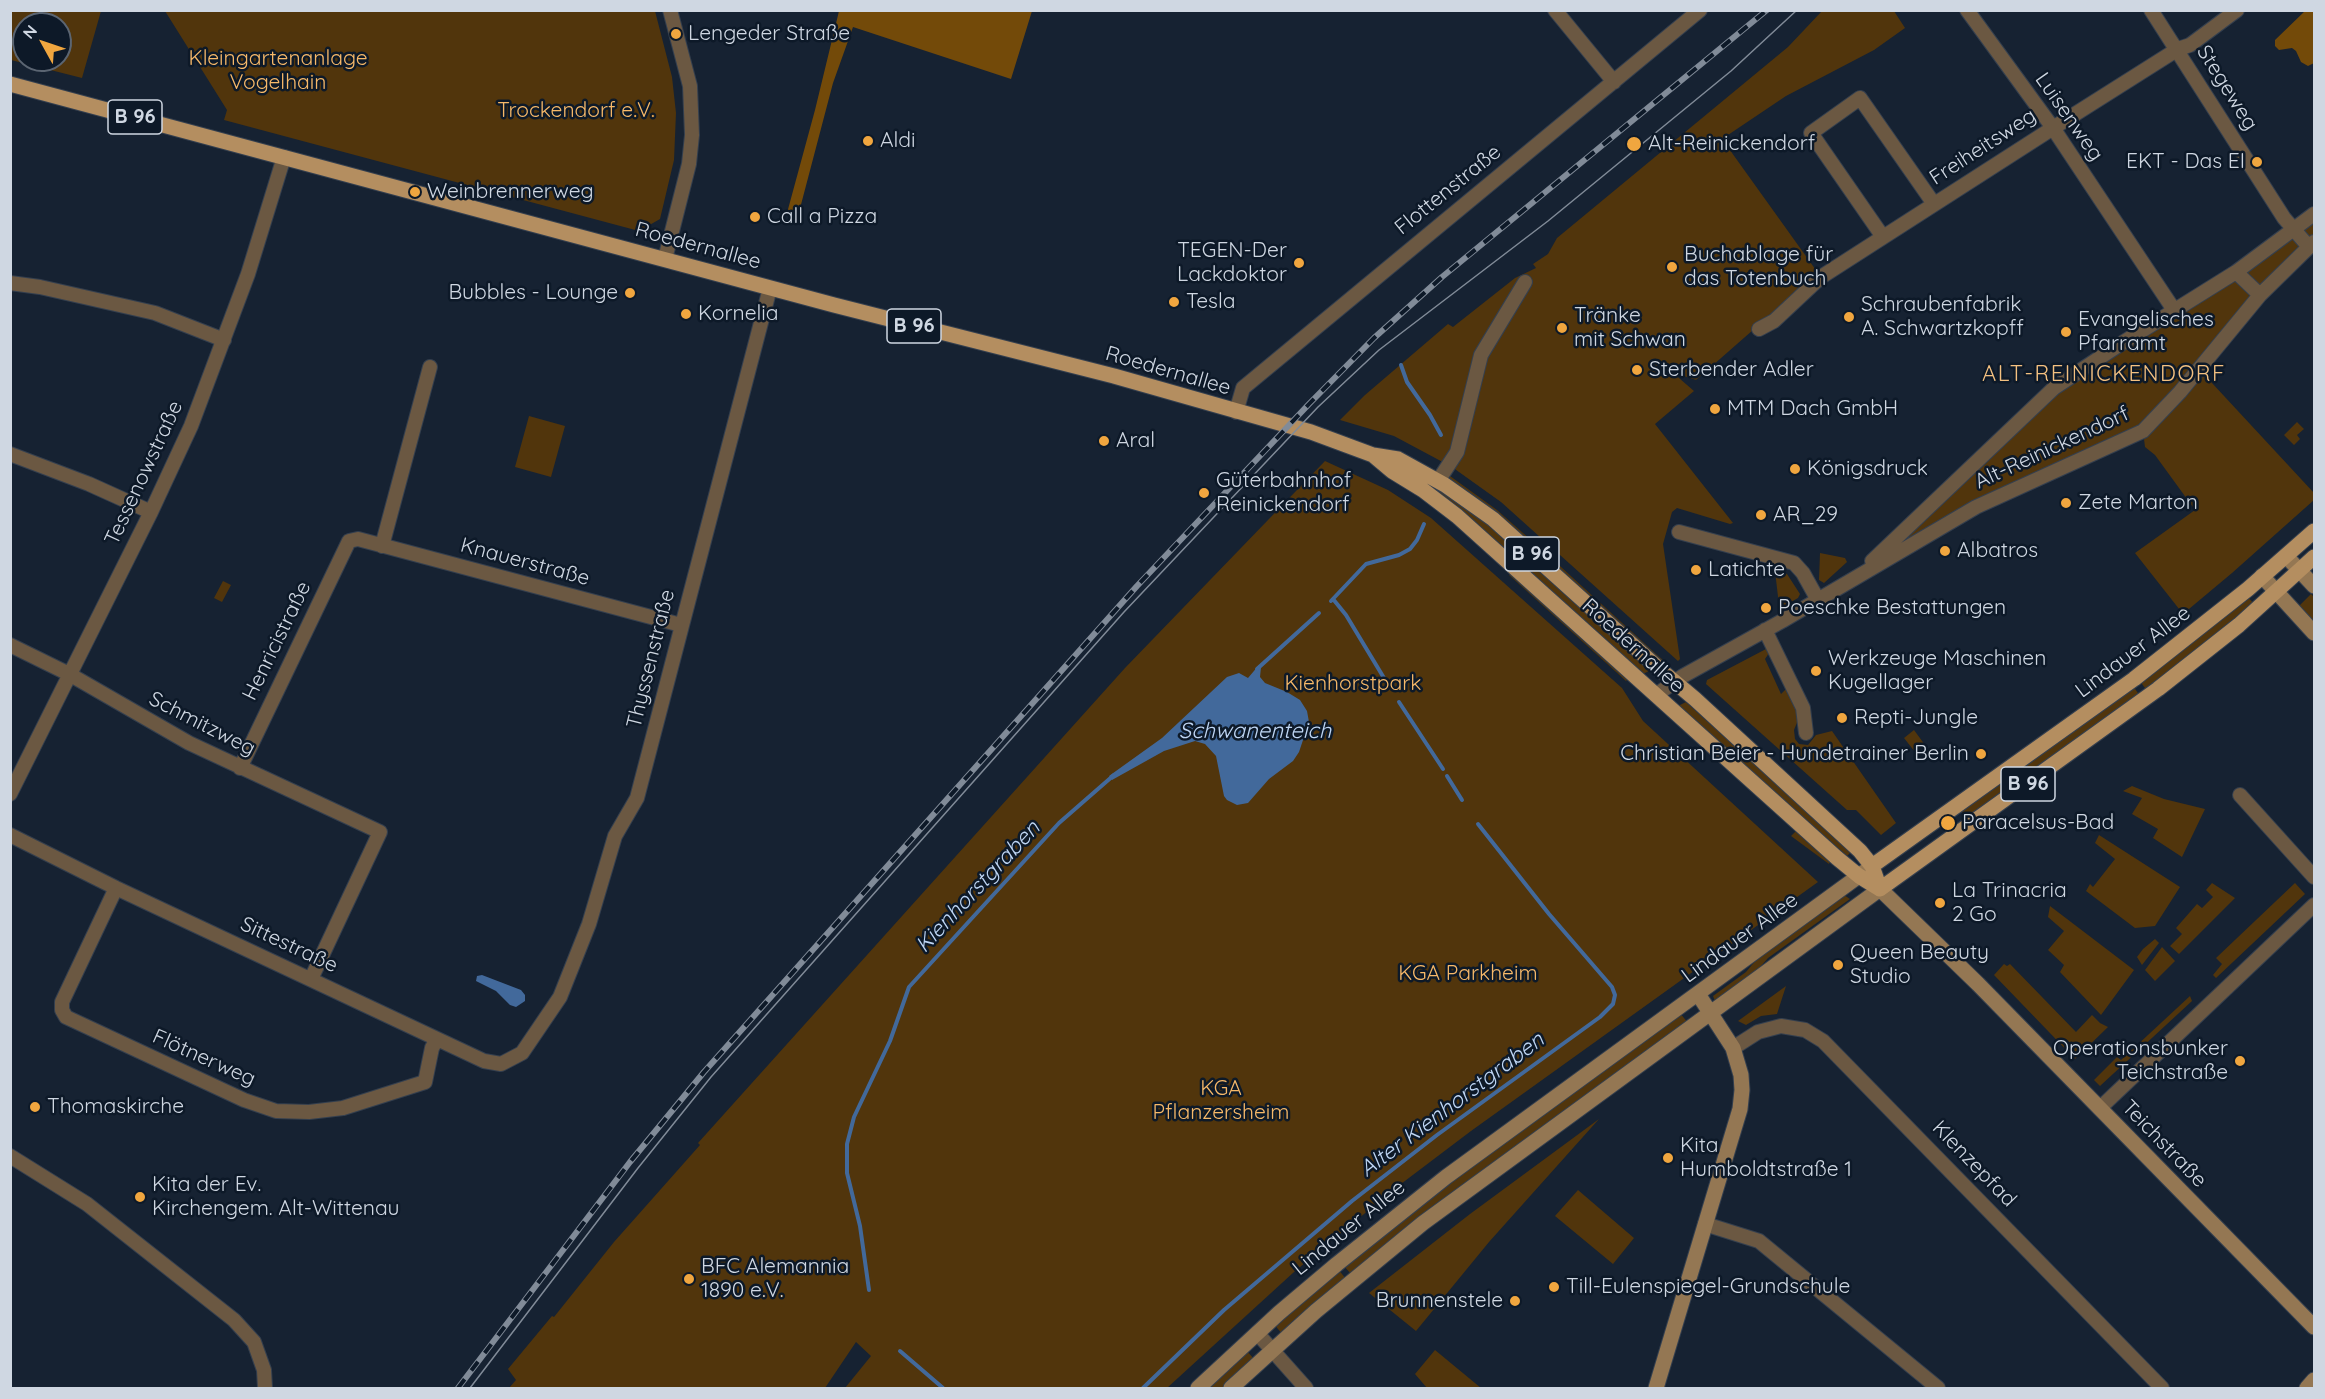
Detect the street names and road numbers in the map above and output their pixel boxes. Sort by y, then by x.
street label: Stegeweg [2191,41,2263,135]
street label: Luisenweg [2029,68,2109,166]
road number: B 96 [108,100,162,134]
street label: Freiheitsweg [1925,103,2041,191]
street label: Flottenstraße [1390,139,1506,241]
street label: Roedernallee [632,217,764,275]
road number: B 96 [887,309,941,343]
street label: Roedernallee [1102,341,1234,401]
street label: Tessenowstraße [100,397,188,549]
street label: Alt-Reinickendorf [1971,401,2133,495]
street label: Knauerstraße [458,533,592,591]
road number: B 96 [1505,537,1559,571]
street label: Henricistraße [237,577,317,705]
street label: Thyssenstraße [622,587,680,731]
street label: Roedernallee [1577,593,1689,699]
street label: Lindauer Allee [2071,601,2195,703]
street label: Schmitzweg [145,686,259,762]
road number: B 96 [2001,767,2055,801]
street label: Lindauer Allee [1677,887,1803,989]
street label: Sittestraße [236,912,342,978]
street label: Flötnerweg [148,1024,260,1092]
street label: Teichstraße [2116,1095,2212,1193]
street label: Klenzepfad [1927,1116,2021,1212]
street label: Lindauer Allee [1288,1175,1410,1281]

